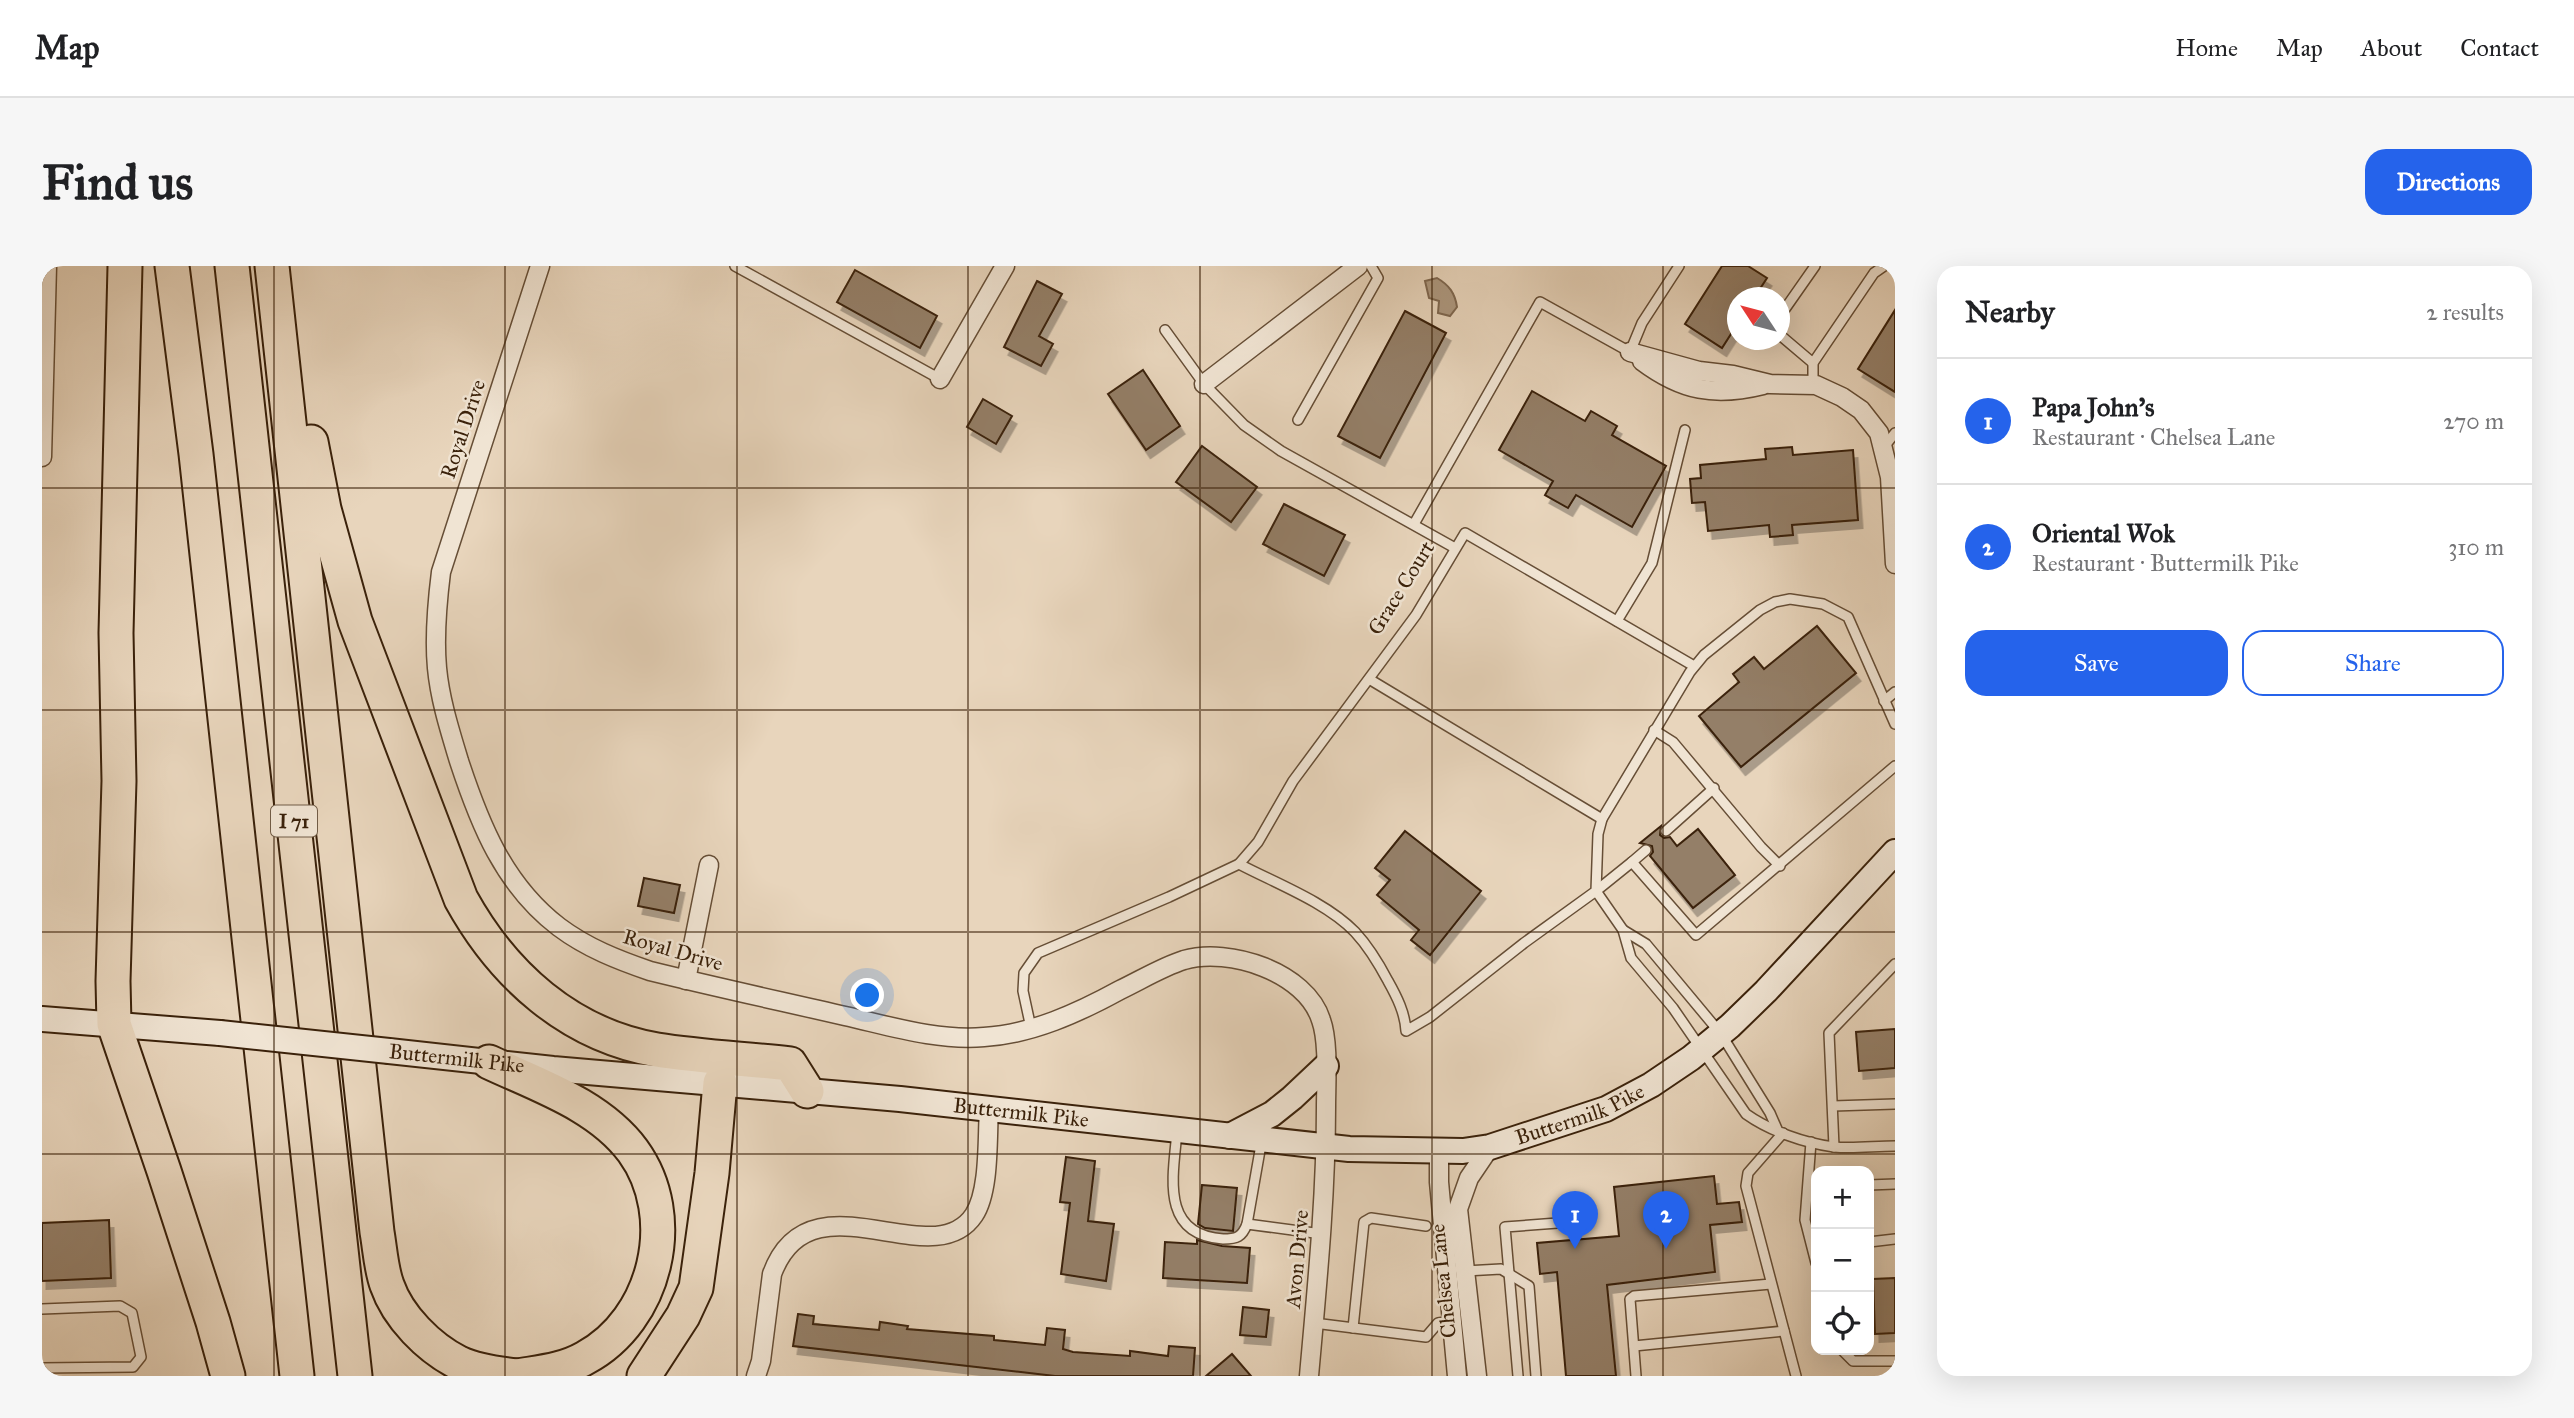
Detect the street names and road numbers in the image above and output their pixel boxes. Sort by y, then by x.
street label: Royal Drive [435,376,491,482]
street label: Grace Court [1362,536,1440,640]
road number: I 71 [271,806,317,836]
street label: Royal Drive [620,923,726,977]
street label: Buttermilk Pike [388,1038,526,1079]
street label: Buttermilk Pike [1512,1078,1649,1151]
street label: Buttermilk Pike [952,1092,1090,1133]
street label: Avon Drive [1280,1209,1314,1310]
street label: Chelsea Lane [1424,1222,1462,1339]

